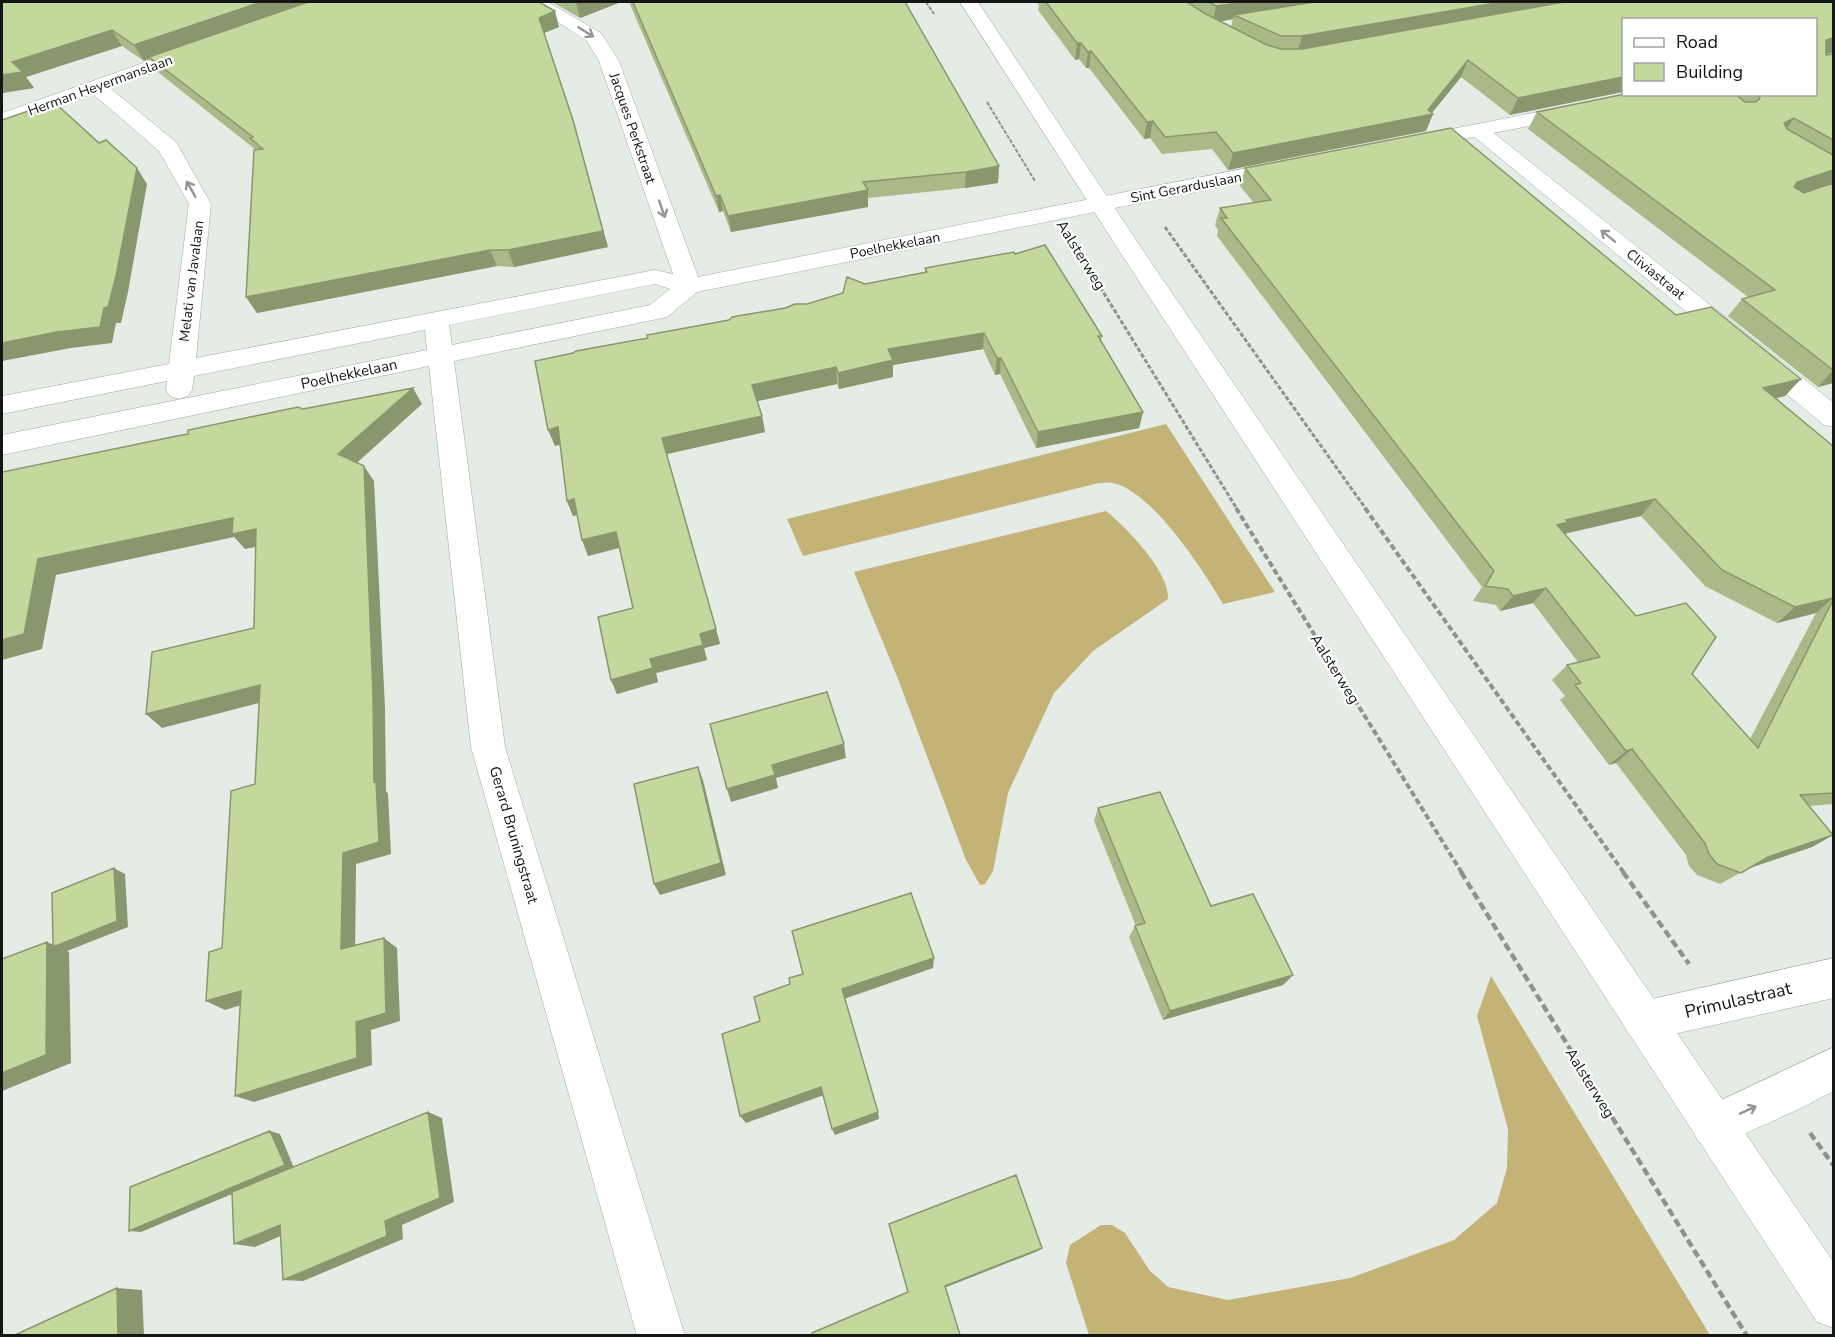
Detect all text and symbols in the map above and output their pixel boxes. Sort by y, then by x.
legend [1622,18,1817,96]
one-way arrow [577,26,594,39]
text: Road [1676,30,1718,54]
street label: Herman Heyermanslaan [25,50,175,121]
text: Building [1676,60,1743,84]
street label: Jacques Perkstraat [604,69,660,186]
street label: Sint Gerarduslaan [1129,167,1243,208]
one-way arrow [185,180,196,198]
one-way arrow [657,199,668,218]
street label: Aalsterweg [1052,216,1110,294]
street label: Melati van Javalaan [175,219,208,343]
street label: Poelhekkelaan [848,227,942,264]
one-way arrow [1600,229,1616,242]
street label: Cliviastraat [1622,245,1689,304]
street label: Poelhekkelaan [299,354,399,394]
street label: Aalsterweg [1306,630,1364,708]
street label: Gerard Bruningstraat [485,764,543,907]
street label: Primulastraat [1682,976,1794,1024]
street label: Aalsterweg [1561,1044,1619,1122]
one-way arrow [1738,1104,1756,1116]

